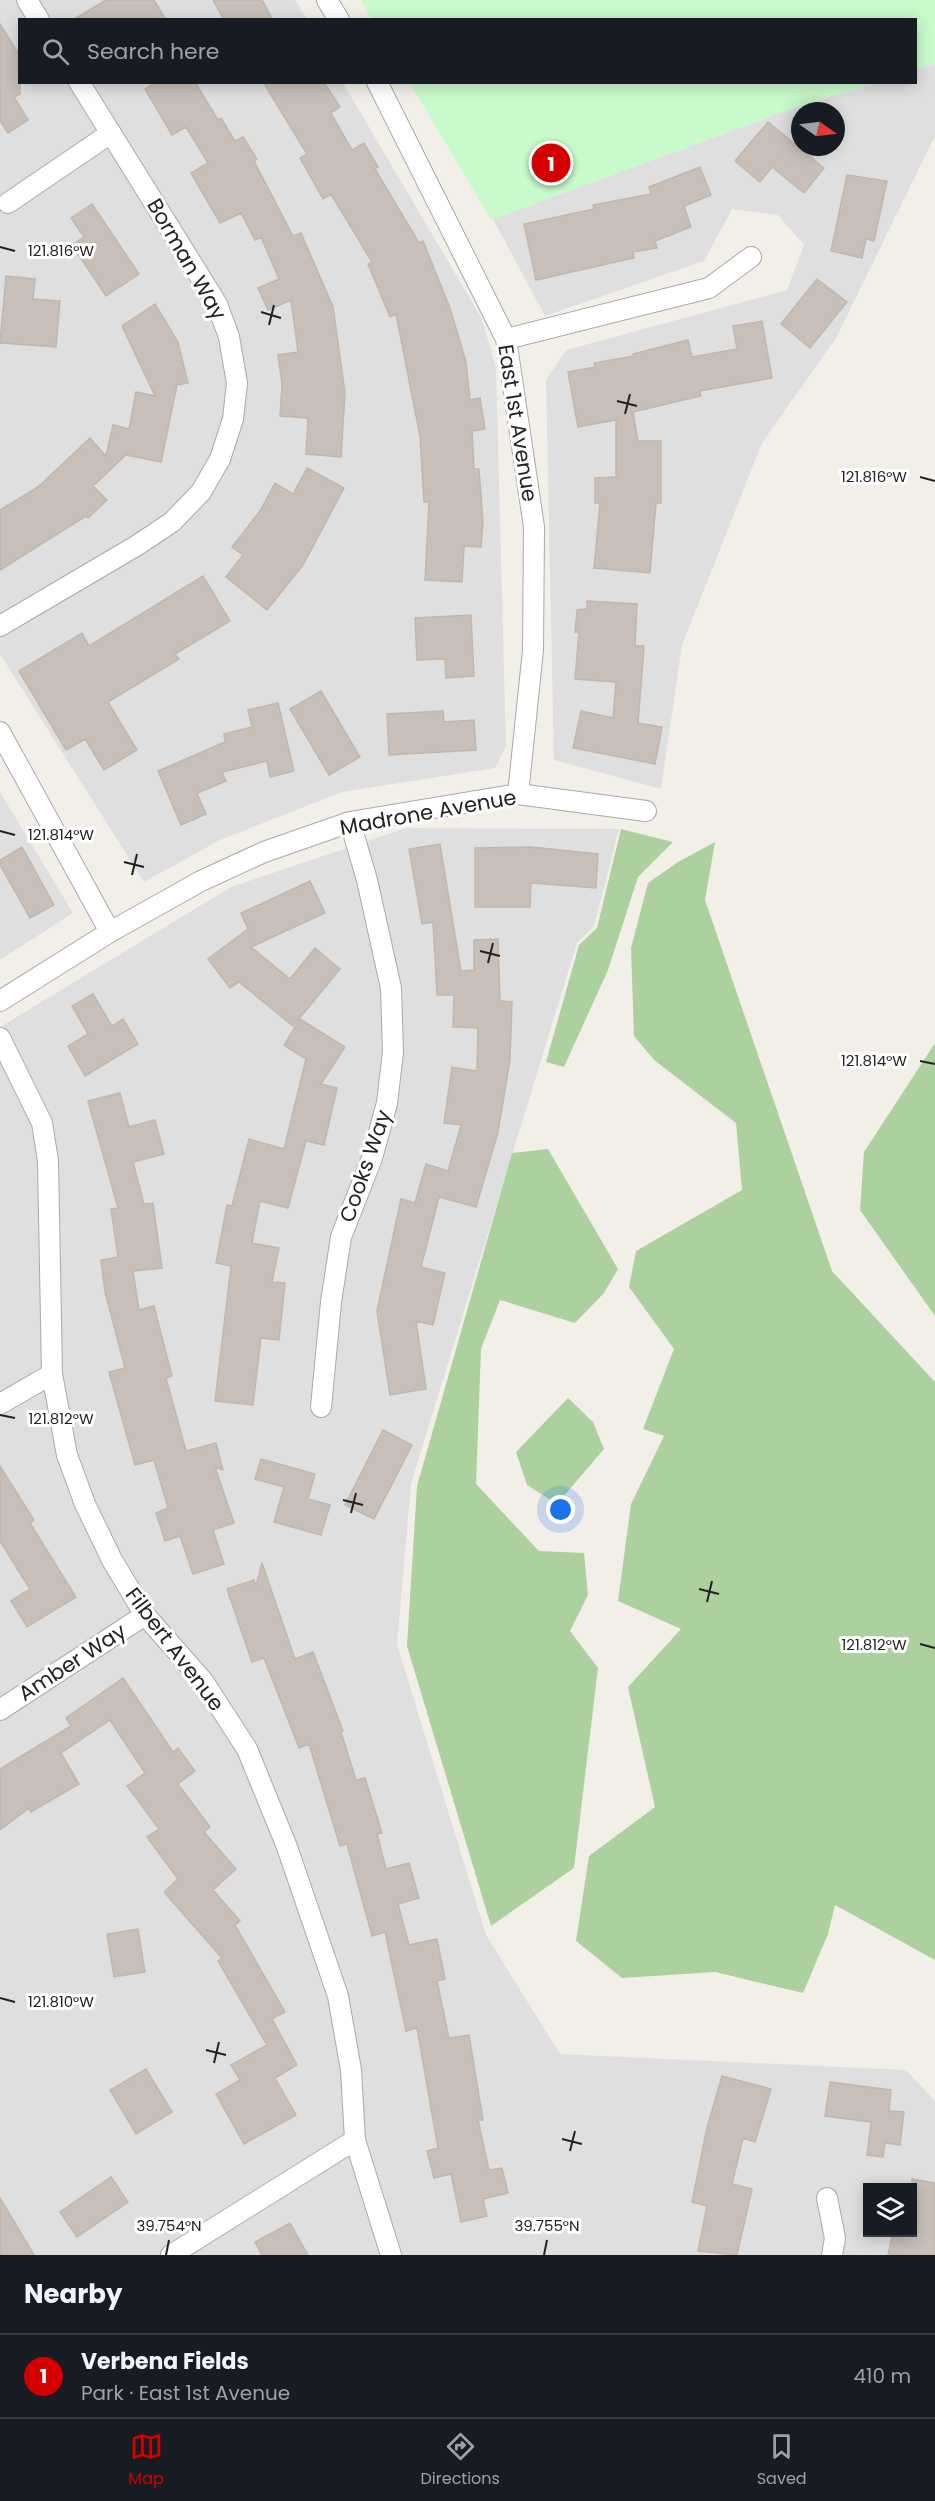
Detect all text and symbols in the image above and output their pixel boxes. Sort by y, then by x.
search box [18,18,917,84]
icon: search [39,35,72,68]
text: Search here [87,36,220,67]
north arrow [791,102,845,156]
pin: 1 [532,140,570,186]
street label: Borman Way [141,193,234,325]
text: 121.816°W [28,240,94,261]
street label: East 1st Avenue [491,342,545,504]
text: 121.816°W [841,466,907,487]
street label: Madrone Avenue [338,782,518,842]
text: 121.814°W [28,824,94,845]
text: 121.814°W [841,1050,907,1071]
street label: Cooks Way [332,1106,398,1226]
text: 121.812°W [28,1408,94,1429]
your location [546,1495,575,1524]
street label: Filbert Avenue [119,1581,231,1717]
street label: Amber Way [13,1616,132,1708]
text: 121.812°W [841,1634,907,1655]
text: 121.810°W [28,1991,94,2012]
map controls [863,2183,917,2237]
button: layers [863,2183,917,2237]
text: 39.754°N [136,2215,202,2236]
text: 39.755°N [514,2215,580,2236]
text: Nearby [24,2276,122,2312]
text: Verbena Fields [81,2346,249,2377]
text: 1 [40,2362,47,2390]
text: 410 m [854,2362,911,2390]
text: Park · East 1st Avenue [81,2379,290,2407]
tab: Map [128,2430,164,2491]
tab: Directions [421,2430,500,2491]
tab: Saved [757,2430,807,2491]

